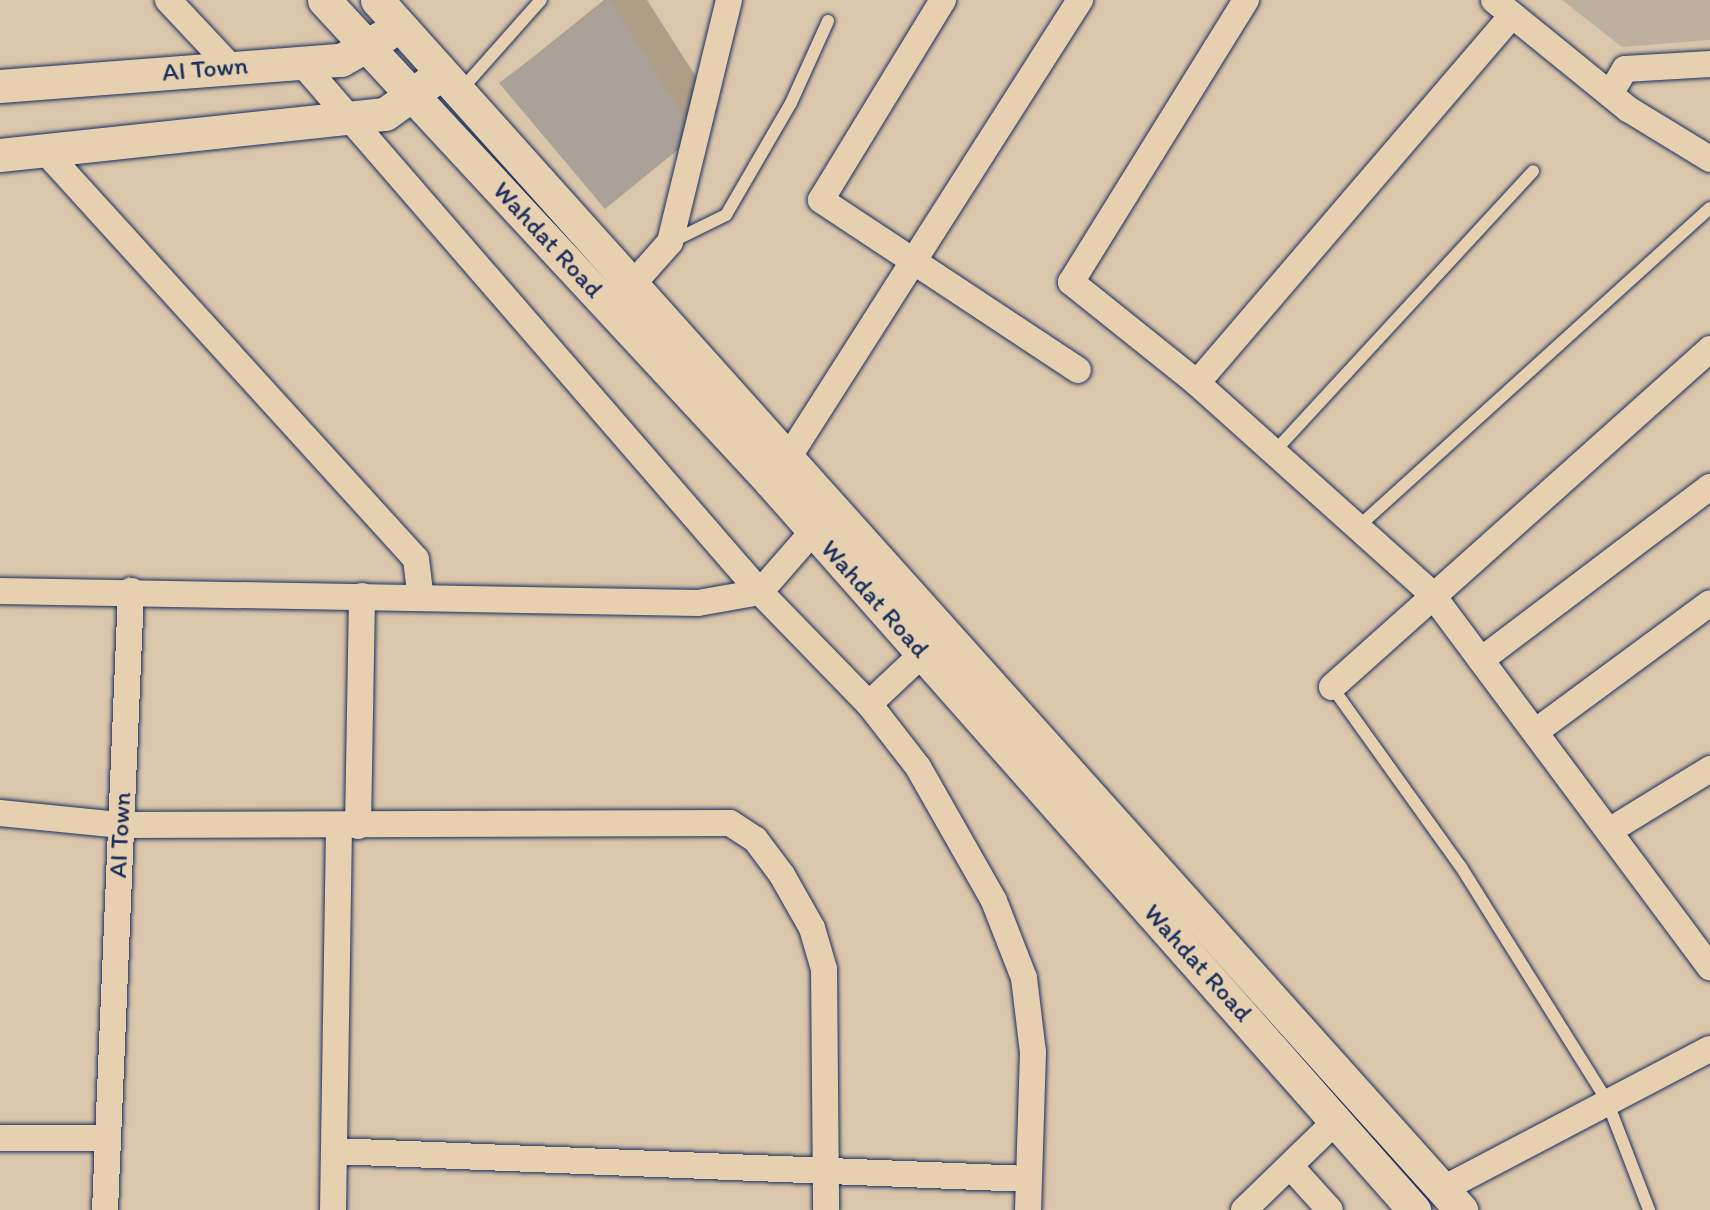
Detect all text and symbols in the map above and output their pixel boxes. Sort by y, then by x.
street label: AI Town [161,50,249,88]
street label: Wahdat Road [486,176,610,304]
street label: Wahdat Road [814,534,936,664]
street label: AI Town [102,791,138,879]
street label: Wahdat Road [1137,898,1259,1028]

